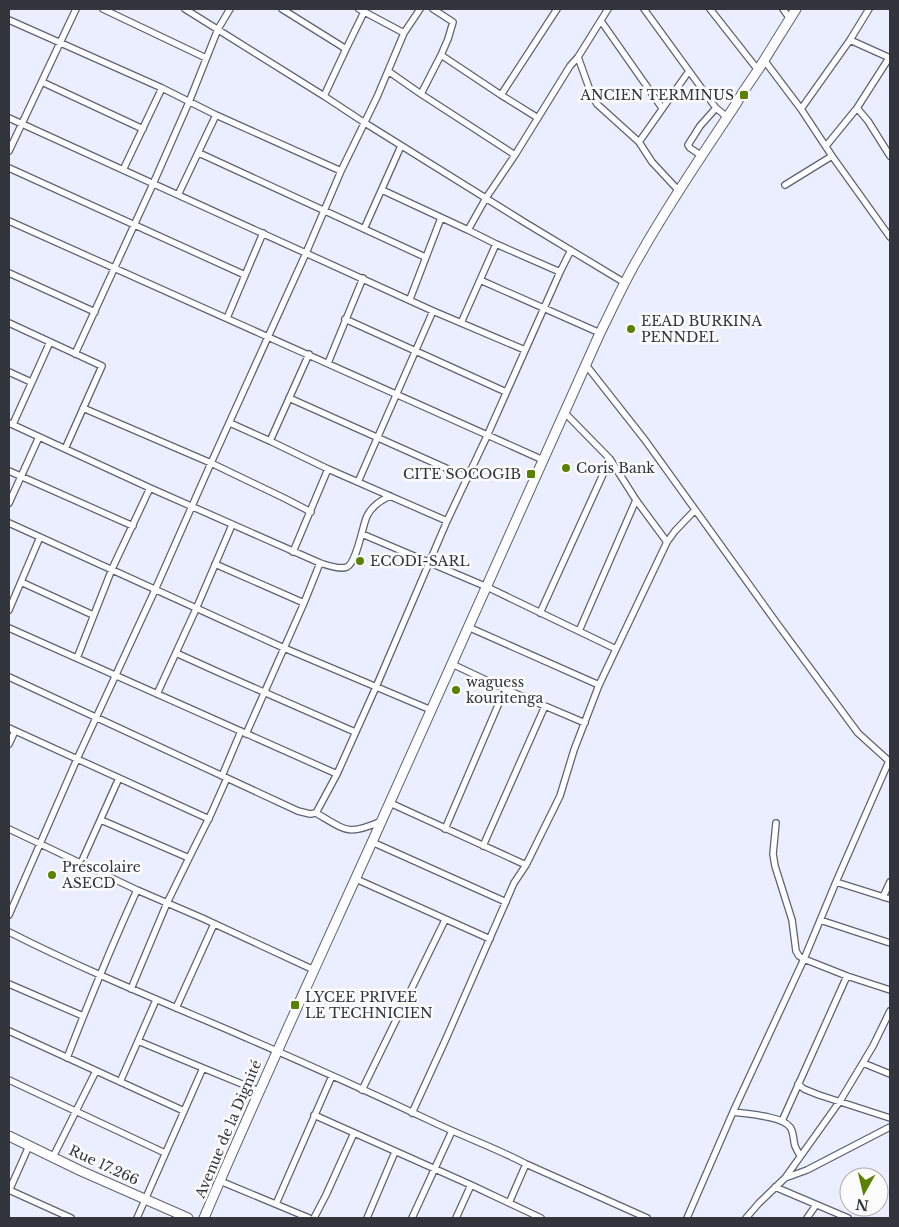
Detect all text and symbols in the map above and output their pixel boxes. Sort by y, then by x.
place label: ANCIEN TERMINUS [579,86,734,104]
marker: ANCIEN TERMINUS [738,89,750,101]
place label: EEAD BURKINA PENNDEL [641,312,762,346]
marker: EEAD BURKINA PENNDEL [625,323,637,335]
place label: Coris Bank [576,459,655,477]
marker: Coris Bank [560,462,572,474]
place label: CITE SOCOGIB [403,465,521,483]
marker: CITE SOCOGIB [525,468,537,480]
place label: ECODI-SARL [370,552,470,570]
marker: ECODI-SARL [354,555,366,567]
place label: waguess kouritenga [466,673,543,707]
marker: waguess kouritenga [450,684,462,696]
place label: Préscolaire ASECD [61,858,141,892]
marker: Préscolaire ASECD [46,869,58,881]
place label: LYCEE PRIVEE LE TECHNICIEN [305,988,433,1022]
marker: LYCEE PRIVEE LE TECHNICIEN [289,999,301,1011]
street label: Avenue de la Dignité [190,1057,265,1202]
street label: Rue 17.266 [66,1141,142,1189]
north arrow [839,1167,889,1217]
text: N [854,1195,870,1215]

